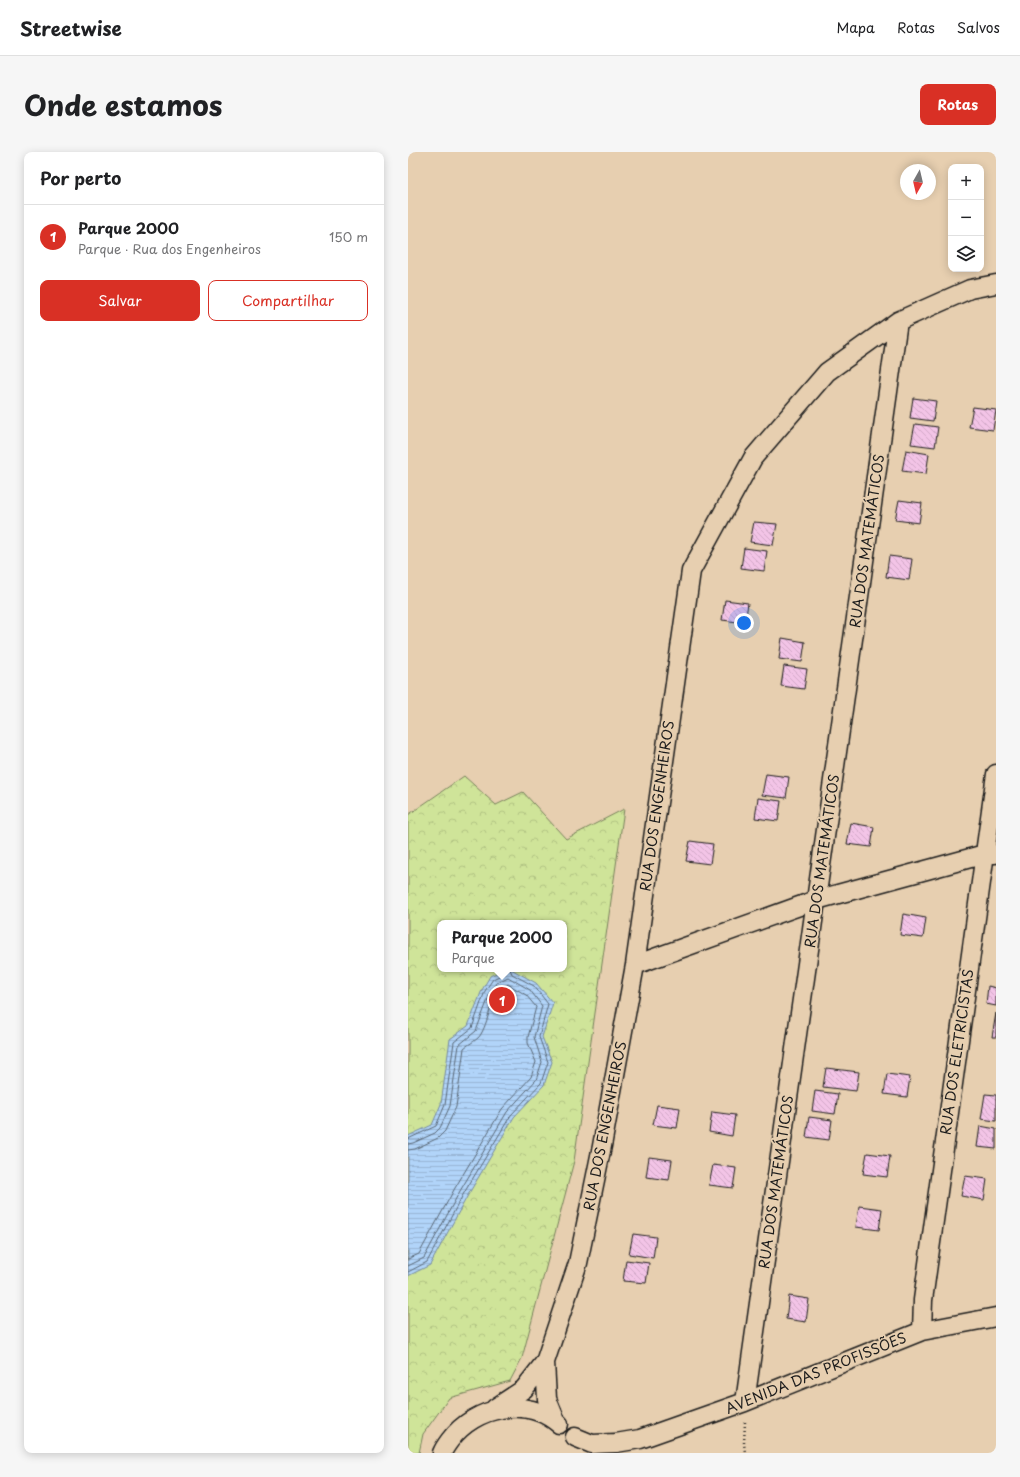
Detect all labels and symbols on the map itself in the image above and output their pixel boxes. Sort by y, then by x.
north arrow [900,164,936,200]
street label: RUA DOS MATEMÁTICOS [844,453,889,629]
your location [734,613,754,633]
street label: RUA DOS ENGENHEIROS [634,719,679,893]
street label: RUA DOS MATEMÁTICOS [799,773,844,949]
street label: RUA DOS ELETRICISTAS [934,968,979,1136]
pin: 1 [489,985,515,1015]
street label: RUA DOS ENGENHEIROS [578,1039,631,1212]
street label: RUA DOS MATEMÁTICOS [753,1094,798,1270]
street label: AVENIDA DAS PROFISSÕES [722,1326,910,1419]

